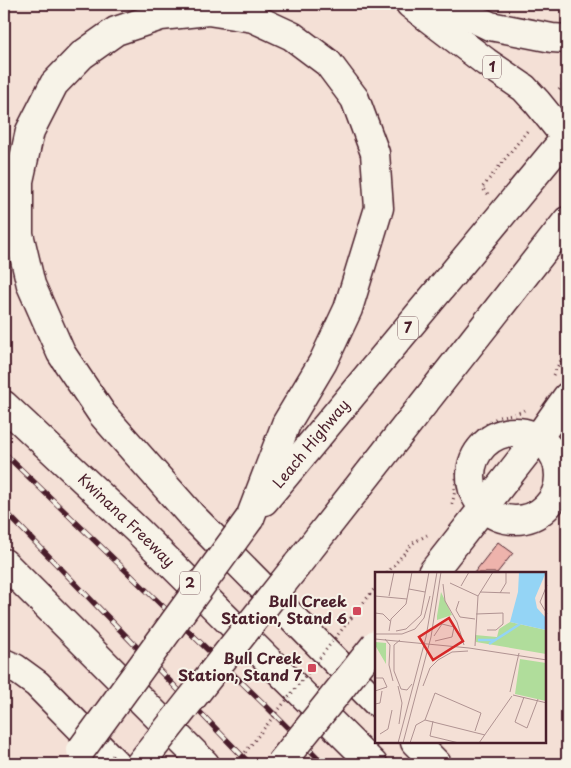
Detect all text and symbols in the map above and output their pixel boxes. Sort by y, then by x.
road number: 1 [483,56,501,78]
road number: 7 [398,316,418,339]
street label: Leach Highway [266,394,354,493]
street label: Kwinana Freeway [73,467,181,572]
road number: 2 [180,572,200,594]
inset map [375,572,546,743]
place label: Bull Creek Station, Stand 6 [221,589,347,629]
marker: Bull Creek Station, Stand 6 [351,605,363,617]
place label: Bull Creek Station, Stand 7 [178,646,302,686]
marker: Bull Creek Station, Stand 7 [306,662,318,674]

